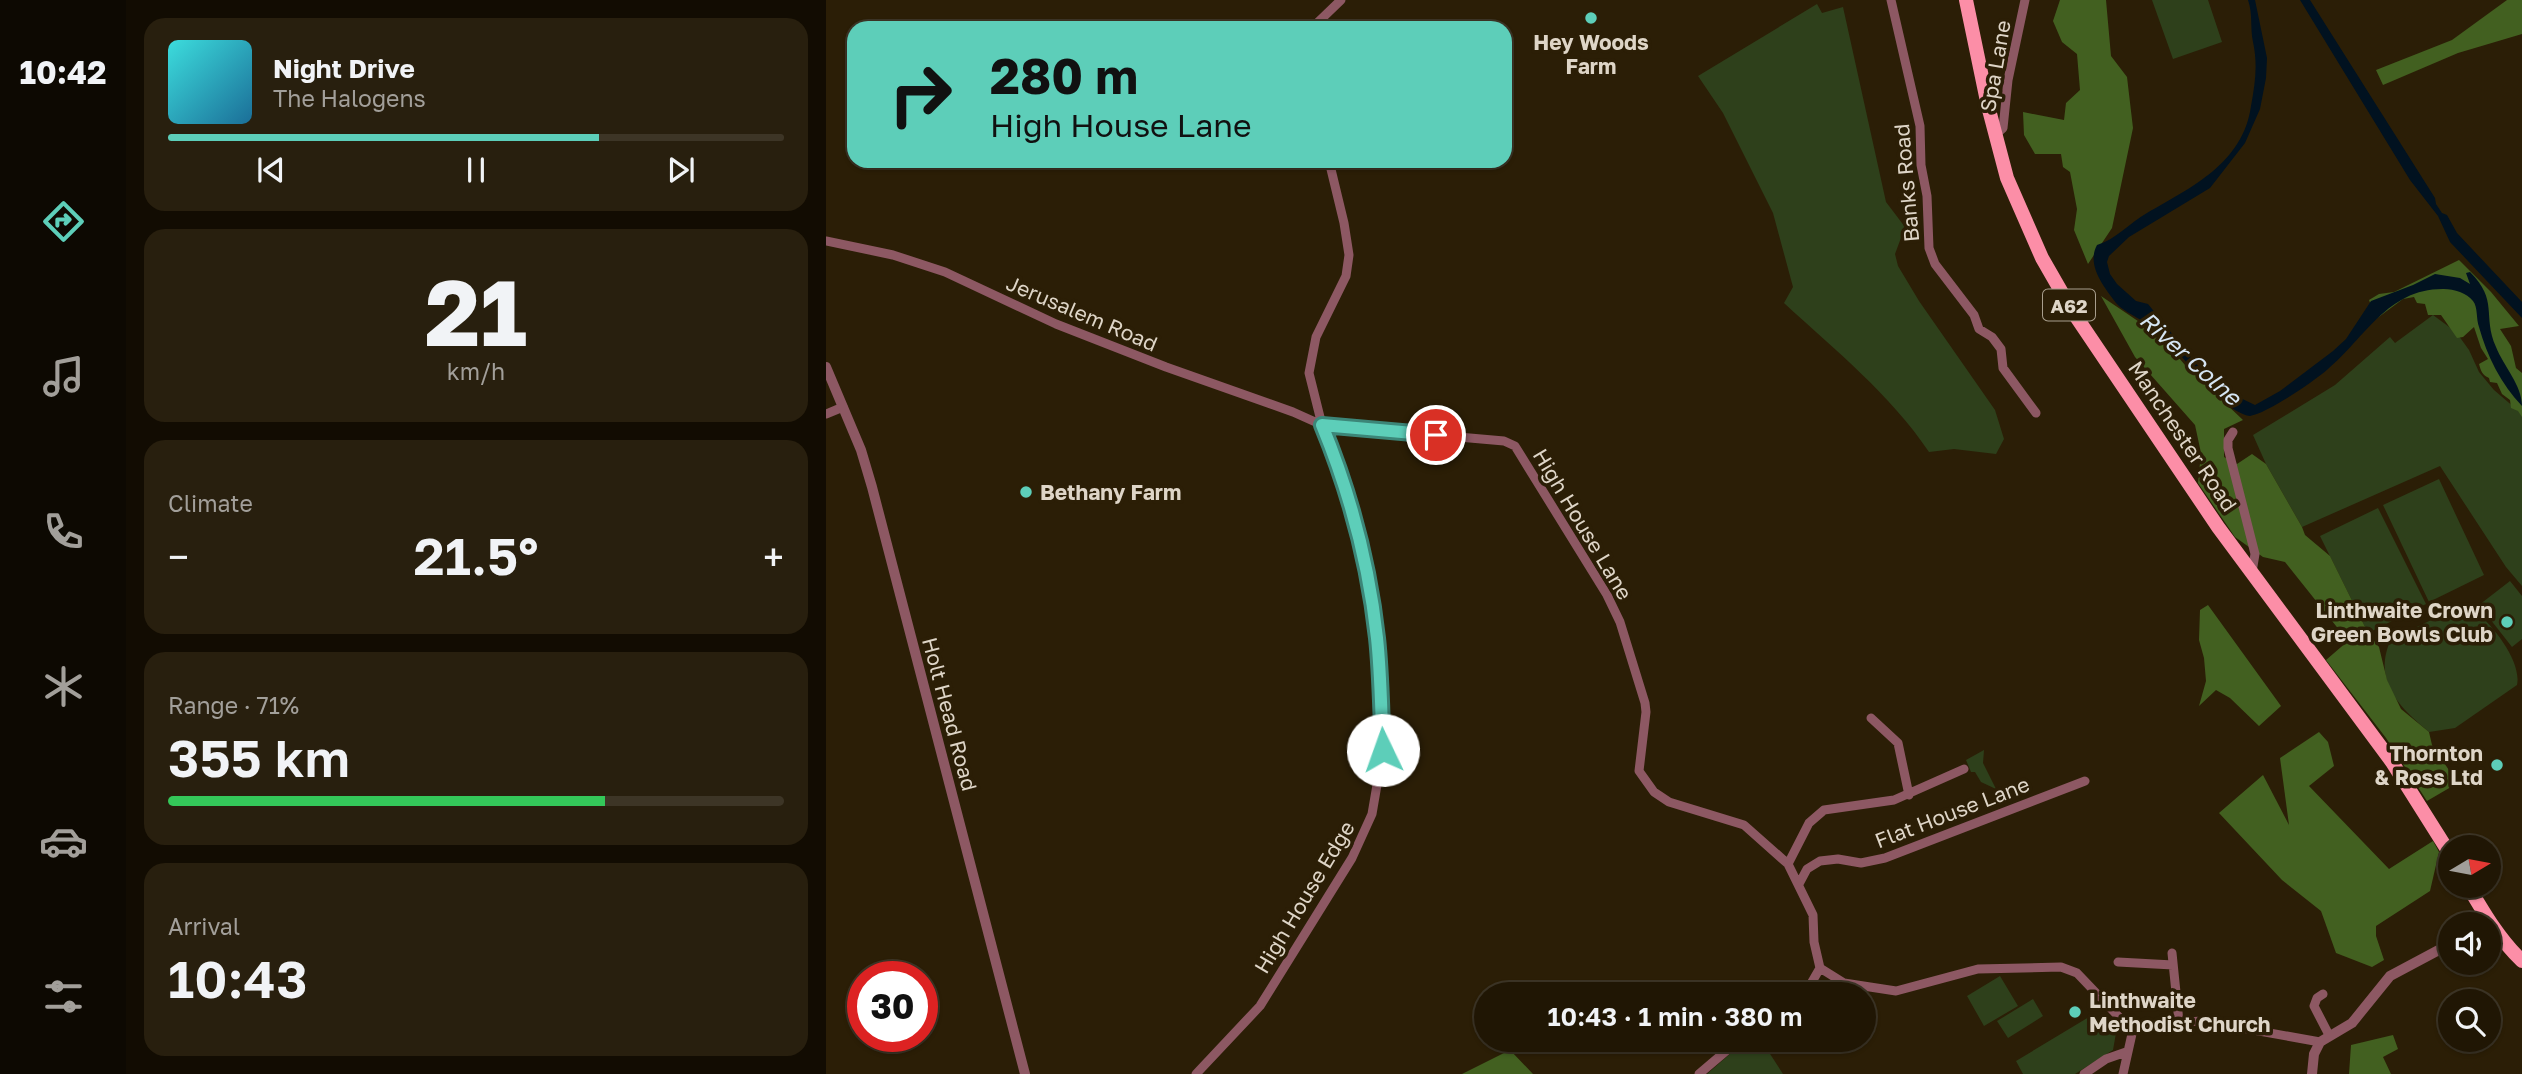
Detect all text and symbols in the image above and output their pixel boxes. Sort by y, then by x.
marker: Hey Woods Farm [1583,10,1599,26]
street label: Spa Lane [1974,18,2016,114]
place label: Hey Woods Farm [1533,29,1649,79]
text: 280 m [990,46,1138,105]
icon: right [875,49,966,140]
text: 10:42 [19,53,107,91]
text: Night Drive [273,53,415,84]
text: The Halogens [273,84,426,112]
text: High House Lane [990,106,1252,144]
street label: Banks Road [1888,123,1924,243]
icon: previous [252,151,290,189]
icon: pause [457,151,495,189]
icon: next [662,151,700,189]
icon: directions [39,197,88,246]
text: 21 [425,257,527,366]
street label: Jerusalem Road [1002,269,1162,357]
road number: A62 [2043,290,2095,320]
water label: River Colne [2135,305,2249,412]
icon: music [39,352,88,401]
street label: Manchester Road [2123,356,2243,516]
text: km/h [447,357,505,385]
pin [1406,405,1466,465]
icon: arrive [1417,416,1455,454]
street label: High House Lane [1528,444,1638,604]
place label: Bethany Farm [1040,479,1181,505]
marker: Bethany Farm [1018,484,1034,500]
text: Climate [168,489,253,517]
icon: phone [39,507,88,556]
text: 21.5° [414,524,538,586]
text: − [168,534,189,579]
text: + [763,534,784,579]
place label: Linthwaite Crown Green Bowls Club [2311,597,2493,647]
marker: Linthwaite Crown Green Bowls Club [2499,614,2515,630]
street label: Holt Head Road [917,634,983,794]
icon: climate [39,662,88,711]
text: Range · 71% [168,691,299,719]
position arrow [1346,713,1420,787]
text: 355 km [168,726,350,788]
place label: Thornton & Ross Ltd [2375,740,2483,790]
marker: Thornton & Ross Ltd [2489,757,2505,773]
street label: Flat House Lane [1871,771,2033,853]
street label: High House Edge [1248,816,1360,978]
icon: car [39,817,88,866]
north arrow [2438,835,2501,898]
map controls [2438,835,2501,1052]
text: Arrival [168,912,240,940]
button: sound [2438,912,2501,975]
text: 10:43 [168,947,308,1009]
speed limit sign: 30 [847,961,938,1052]
icon: filters [39,972,88,1021]
place label: Linthwaite Methodist Church [2089,987,2270,1037]
button: search [2438,989,2501,1052]
text: 10:43 · 1 min · 380 m [1548,1001,1802,1032]
marker: Linthwaite Methodist Church [2067,1004,2083,1020]

